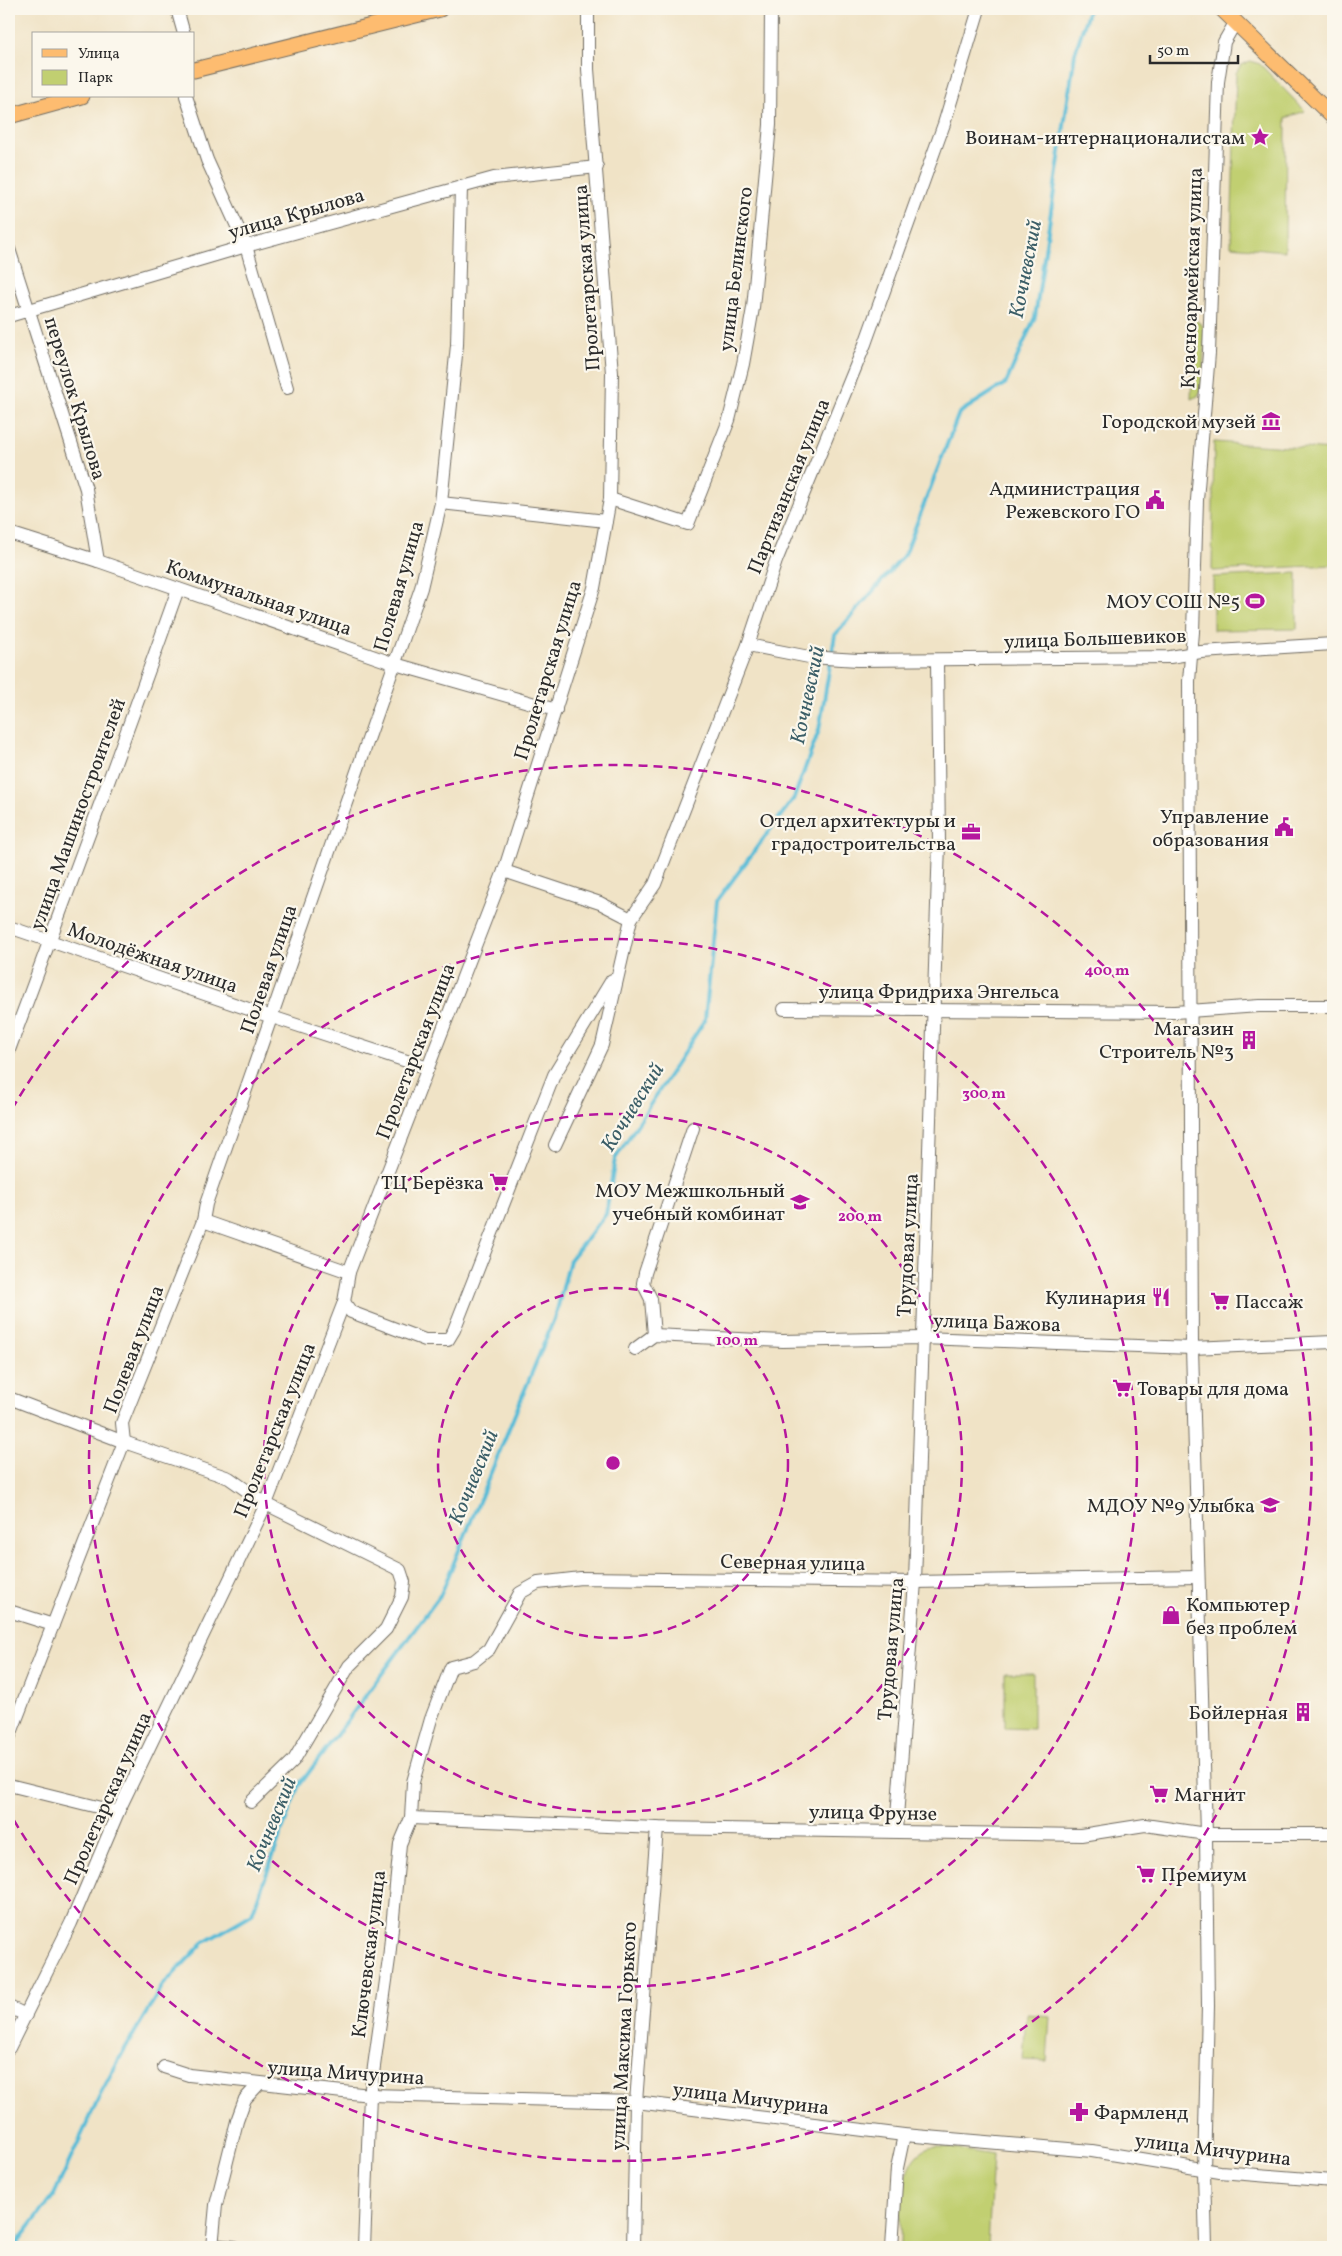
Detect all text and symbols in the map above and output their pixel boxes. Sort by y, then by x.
legend [32,32,195,98]
scale bar [1150,32,1237,64]
text: 50 m [1157,41,1189,62]
text: Улица [78,44,120,65]
text: Парк [78,68,113,89]
place label: Воинам-интернационалистам [965,125,1245,153]
place icon: Воинам-интернационалистам [1249,126,1271,148]
street label: Красноармейская улица [1175,167,1211,389]
street label: улица Крылова [225,182,368,248]
street label: Пролетарская улица [567,184,608,372]
street label: улица Белинского [713,185,761,353]
water label: Кочневский [1003,217,1050,321]
street label: переулок Крылова [36,314,112,484]
street label: Партизанская улица [742,394,838,579]
place label: Городской музей [1102,409,1256,437]
museum icon: Городской музей [1260,410,1282,432]
place label: Администрация Режевского ГО [989,476,1140,527]
public building icon: Администрация Режевского ГО [1144,489,1166,511]
street label: Полевая улица [368,518,432,656]
street label: Коммунальная улица [161,554,355,644]
street label: Пролетарская улица [508,577,590,764]
place label: МОУ СОШ №5 [1106,589,1240,617]
sports icon: МОУ СОШ №5 [1244,590,1266,612]
street label: улица Большевиков [1003,623,1187,657]
water label: Кочневский [784,643,833,747]
street label: улица Машиностроителей [24,695,134,935]
place label: Управление образования [1152,804,1269,855]
place label: Отдел архитектуры и градостроительства [760,808,956,859]
public building icon: Управление образования [1273,816,1295,838]
office icon: Отдел архитектуры и градостроительства [960,821,982,843]
street label: Полевая улица [235,901,305,1038]
street label: Молодёжная улица [63,917,241,1001]
street label: Пролетарская улица [370,959,463,1144]
text: 400 m [1085,961,1130,982]
street label: улица Фридриха Энгельса [819,979,1059,1007]
place label: Магазин Строитель №3 [1099,1016,1234,1067]
building icon: Магазин Строитель №3 [1238,1029,1260,1051]
water label: Кочневский [595,1057,672,1158]
text: 300 m [962,1084,1006,1105]
place label: ТЦ Берёзка [381,1170,484,1198]
supermarket icon: ТЦ Берёзка [488,1171,510,1193]
street label: Трудовая улица [891,1172,927,1318]
place label: МОУ Межшкольный учебный комбинат [595,1178,785,1229]
school or university icon: МОУ Межшкольный учебный комбинат [789,1191,811,1213]
text: 200 m [838,1207,882,1228]
street label: Полевая улица [98,1281,172,1418]
place label: Кулинария [1045,1285,1146,1313]
restaurant icon: Кулинария [1150,1286,1172,1308]
place label: Пассаж [1235,1289,1303,1317]
supermarket icon: Пассаж [1209,1290,1231,1312]
street label: улица Бажова [932,1308,1061,1340]
text: 100 m [716,1331,759,1352]
street label: Пролетарская улица [228,1339,324,1523]
place label: Товары для дома [1137,1376,1289,1404]
supermarket icon: Товары для дома [1111,1377,1133,1399]
water label: Кочневский [442,1426,507,1529]
centre of rings [604,1454,622,1472]
place label: МДОУ №9 Улыбка [1087,1493,1255,1521]
school or university icon: МДОУ №9 Улыбка [1259,1494,1281,1516]
street label: Северная улица [720,1549,866,1579]
street label: Трудовая улица [872,1576,912,1722]
place label: Компьютер без проблем [1186,1592,1297,1643]
shop icon: Компьютер без проблем [1160,1604,1182,1626]
place label: Бойлерная [1188,1700,1288,1728]
building icon: Бойлерная [1292,1701,1314,1723]
street label: Пролетарская улица [58,1708,160,1890]
water label: Кочневский [240,1773,305,1876]
place label: Магнит [1174,1782,1246,1810]
supermarket icon: Магнит [1148,1783,1170,1805]
street label: улица Фрунзе [809,1799,937,1829]
place label: Премиум [1161,1862,1247,1890]
supermarket icon: Премиум [1135,1863,1157,1885]
street label: Ключевская улица [346,1869,394,2040]
street label: улица Максима Горького [605,1921,645,2151]
street label: улица Мичурина [266,2055,425,2093]
street label: улица Мичурина [671,2076,831,2123]
place label: Фармленд [1094,2100,1188,2128]
pharmacy icon: Фармленд [1068,2101,1090,2123]
street label: улица Мичурина [1133,2127,1293,2174]

